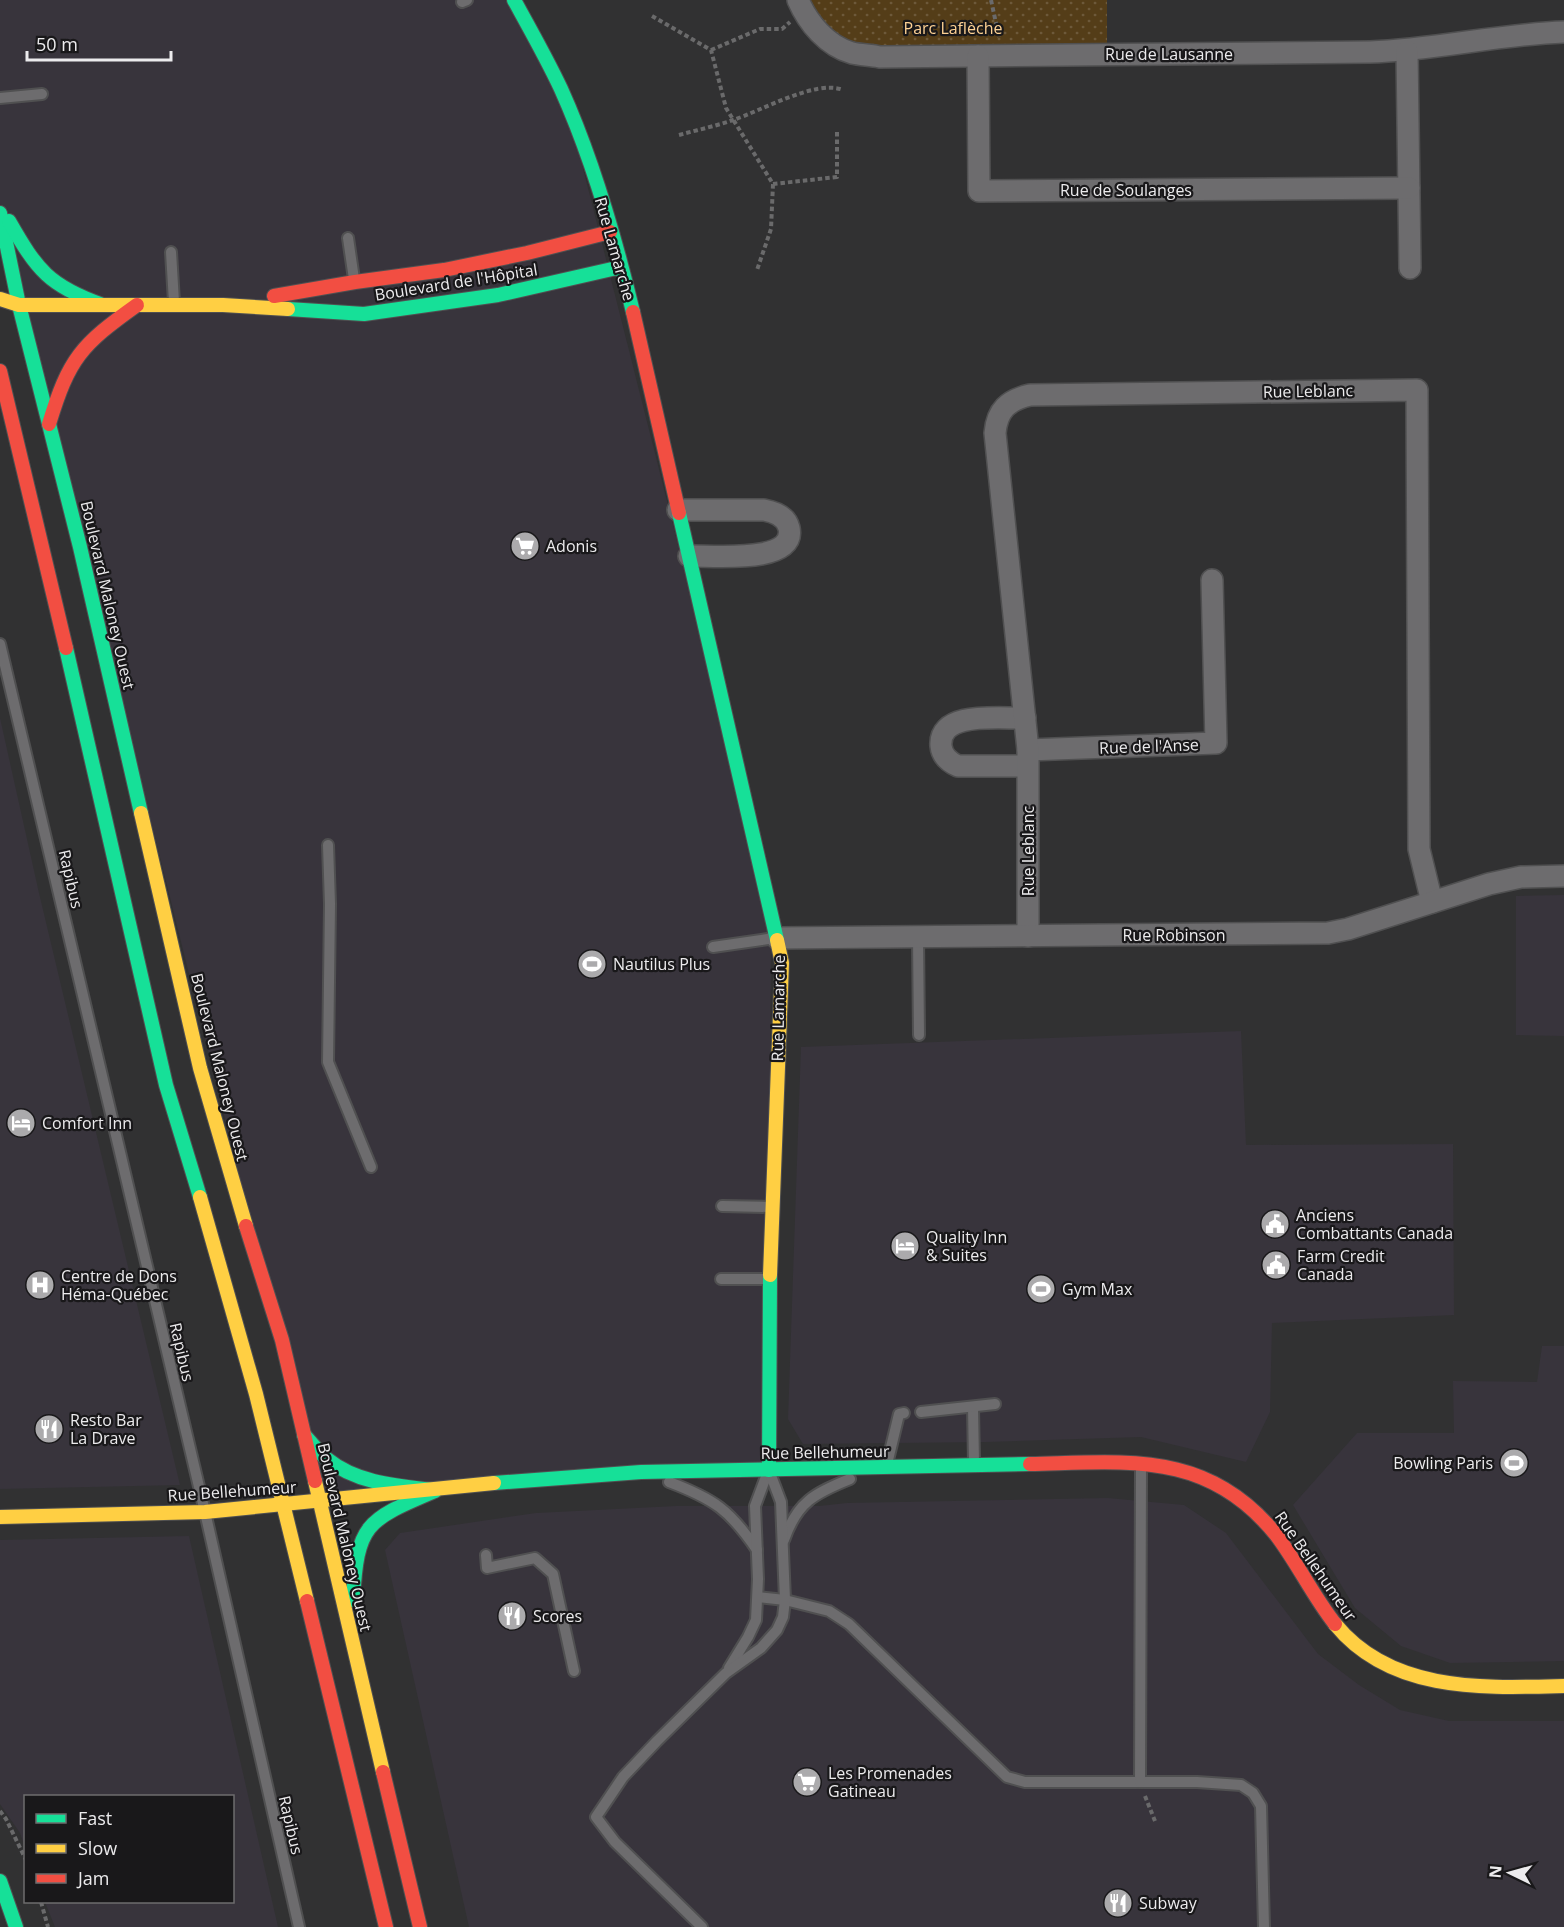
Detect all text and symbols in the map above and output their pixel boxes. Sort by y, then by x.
park label: Parc Laflèche [904,17,1003,39]
scale bar [27,24,171,62]
text: 50 m [36,32,78,56]
street label: Rue de Lausanne [1105,43,1233,65]
street label: Rue de Soulanges [1060,179,1192,201]
street label: Rue Lamarche [590,195,640,303]
street label: Boulevard de l'Hôpital [373,258,539,306]
street label: Rue Leblanc [1263,379,1354,403]
street label: Boulevard Maloney Ouest [76,499,140,692]
supermarket icon: Adonis [509,530,541,562]
place label: Adonis [546,535,597,557]
street label: Rue de l'Anse [1099,733,1199,759]
street label: Rue Leblanc [1017,805,1039,896]
street label: Rapibus [54,847,88,911]
street label: Rue Robinson [1122,924,1226,946]
sports icon: Nautilus Plus [576,948,608,980]
place label: Nautilus Plus [613,953,710,975]
street label: Rue Lamarche [766,954,790,1062]
street label: Boulevard Maloney Ouest [186,971,254,1163]
hotel icon: Comfort Inn [5,1107,37,1139]
place label: Comfort Inn [42,1112,132,1134]
place label: Anciens Combattants Canada [1296,1204,1453,1244]
public building icon: Anciens Combattants Canada [1259,1208,1291,1240]
place label: Quality Inn & Suites [926,1226,1007,1266]
hotel icon: Quality Inn & Suites [889,1230,921,1262]
place label: Farm Credit Canada [1297,1245,1385,1285]
public building icon: Farm Credit Canada [1260,1249,1292,1281]
place label: Centre de Dons Héma-Québec [61,1265,177,1305]
hospital icon: Centre de Dons Héma-Québec [24,1269,56,1301]
sports icon: Gym Max [1025,1273,1057,1305]
place label: Gym Max [1062,1278,1133,1300]
street label: Rapibus [165,1320,199,1384]
place label: Resto Bar La Drave [70,1409,142,1449]
restaurant icon: Resto Bar La Drave [33,1413,65,1445]
street label: Rue Bellehumeur [760,1440,890,1464]
street label: Boulevard Maloney Ouest [313,1441,377,1634]
sports icon: Bowling Paris [1498,1447,1530,1479]
place label: Bowling Paris [1393,1452,1493,1474]
street label: Rue Bellehumeur [167,1475,298,1506]
street label: Rue Bellehumeur [1270,1507,1362,1626]
restaurant icon: Scores [496,1600,528,1632]
place label: Scores [533,1605,582,1627]
place label: Les Promenades Gatineau [828,1762,952,1802]
supermarket icon: Les Promenades Gatineau [791,1766,823,1798]
street label: Rapibus [274,1793,308,1857]
legend [24,1795,234,1903]
text: Fast [78,1806,112,1830]
text: Slow [78,1836,117,1860]
north arrow [1480,1843,1540,1903]
text: N [1484,1864,1507,1879]
text: Jam [76,1866,110,1890]
restaurant icon: Subway [1102,1887,1134,1919]
place label: Subway [1139,1892,1198,1914]

